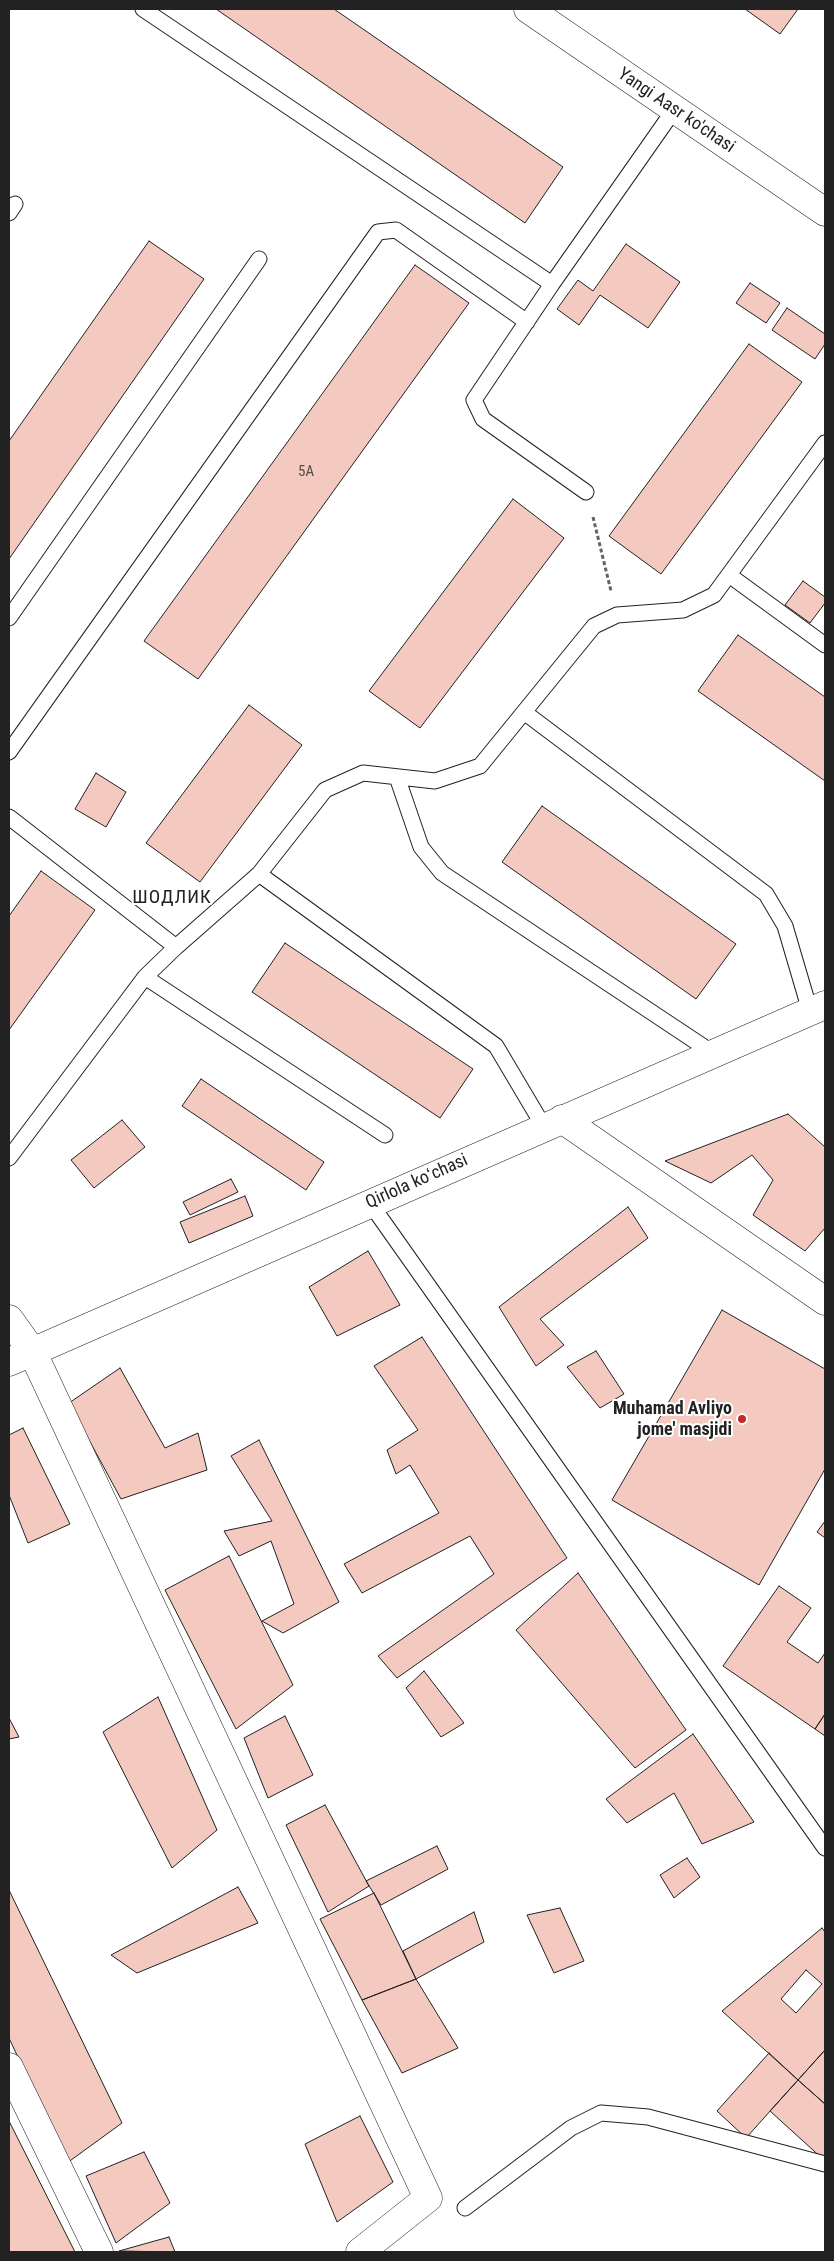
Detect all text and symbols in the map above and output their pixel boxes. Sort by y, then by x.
street label: Yangi Aasr ko'chasi [613,64,739,158]
house number: 5A [298,463,314,481]
district label: ШОДЛИК [132,887,212,909]
street label: Qirlola koʻchasi [363,1150,471,1214]
place label: Muhamad Avliyo jome' masjidi [613,1398,732,1440]
marker: Muhamad Avliyo jome' masjidi [736,1413,748,1425]

